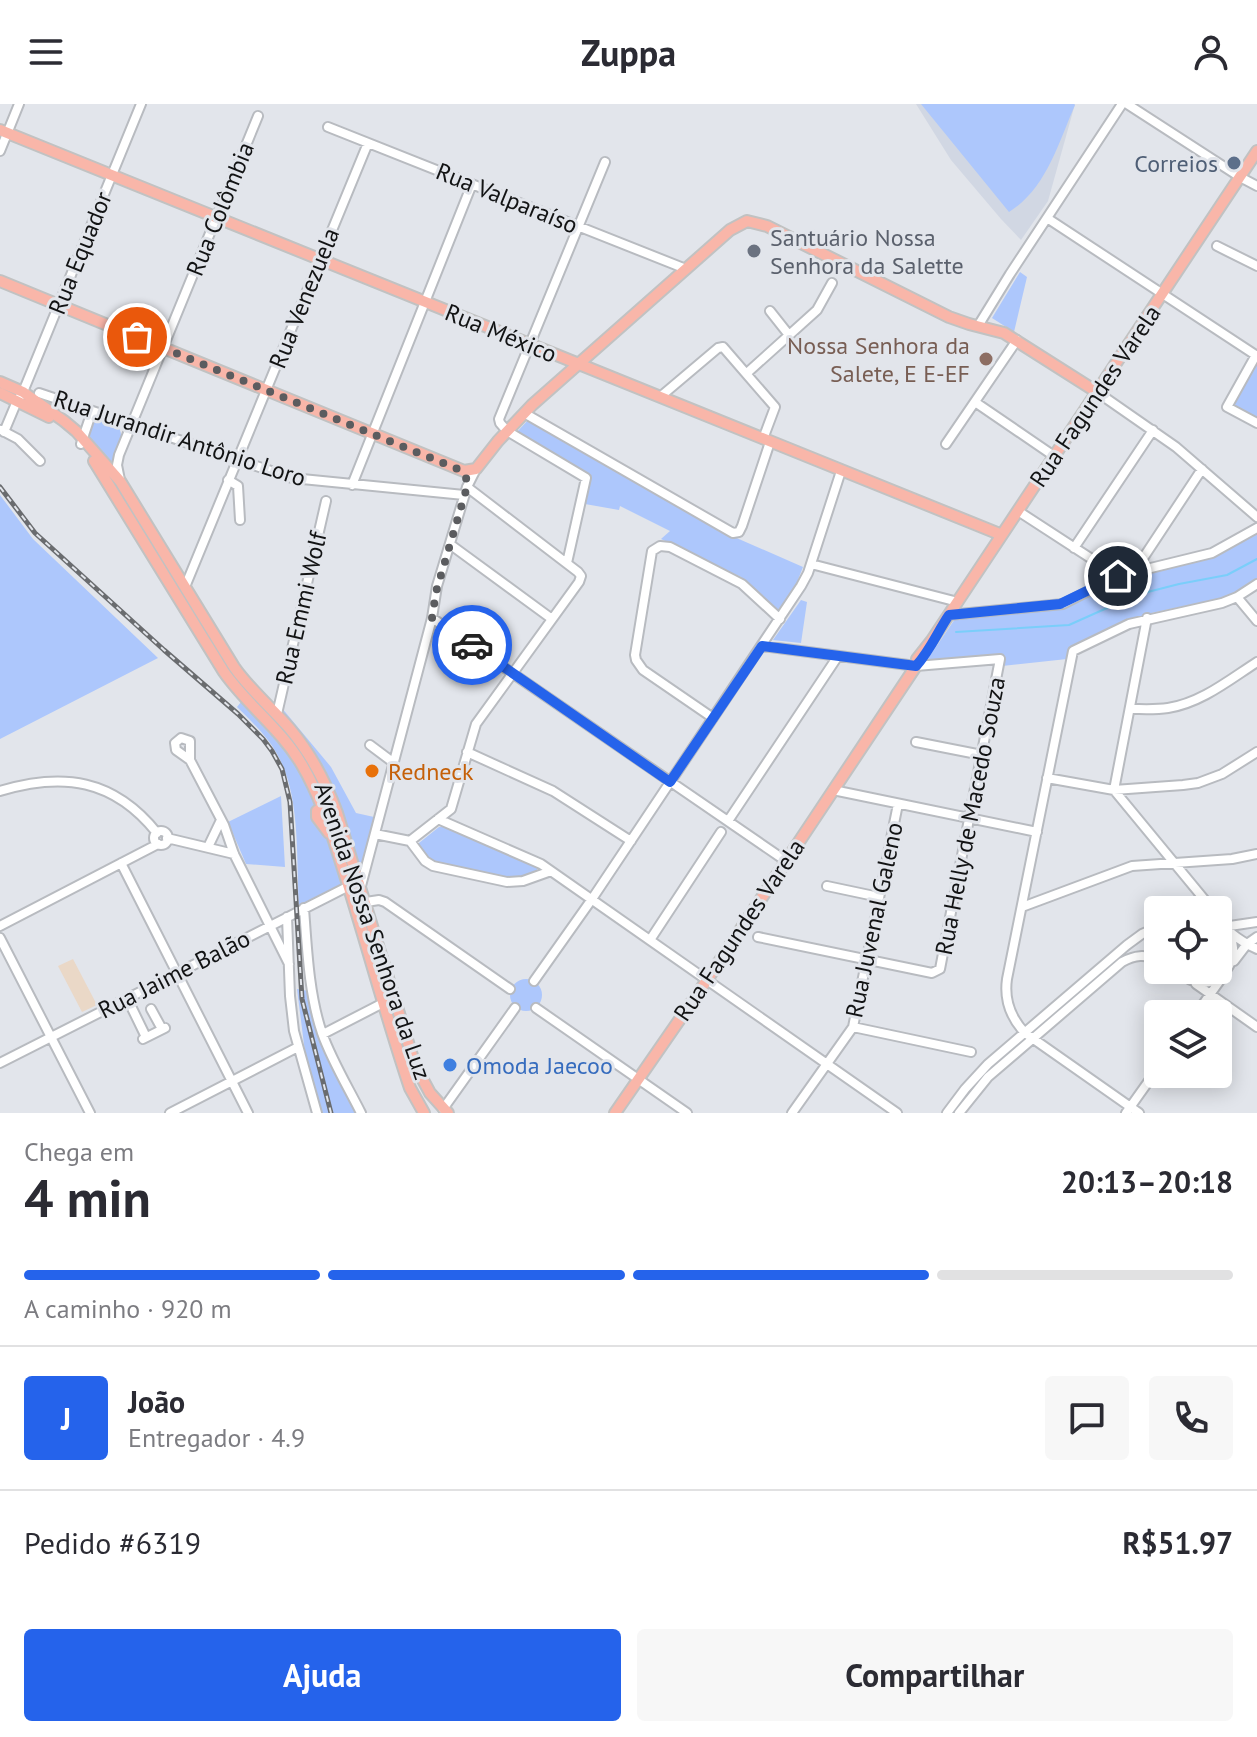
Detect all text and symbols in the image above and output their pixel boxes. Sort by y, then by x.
text: Zuppa [581,29,676,76]
icon: menu [24,30,68,74]
icon: person [1189,30,1233,74]
street label: Rua Colômbia [179,138,261,280]
place label: Correios [1134,148,1218,179]
marker: Correios [1225,154,1243,172]
street label: Rua Valparaíso [432,155,582,241]
street label: Rua Equador [41,187,119,319]
place label: Santuário Nossa Senhora da Salette [770,222,964,281]
street label: Rua Venezuela [262,223,346,373]
marker: Santuário Nossa Senhora da Salette [745,242,763,260]
street label: Rua México [441,297,561,369]
street label: Rua Fagundes Varela [1023,299,1167,493]
pin [103,303,171,371]
icon: bag [115,315,159,359]
place label: Nossa Senhora da Salete, E E-EF [787,330,970,389]
marker: Nossa Senhora da Salete, E E-EF [977,350,995,368]
street label: Rua Jurandir Antônio Loro [50,383,310,493]
street label: Rua Emmi Wolf [268,527,334,687]
pin [1084,542,1152,610]
icon: home [1096,554,1140,598]
courier [432,605,512,685]
icon: car [450,623,494,667]
street label: Rua Helly de Macedo Souza [928,674,1012,958]
place label: Redneck [388,756,474,787]
marker: Redneck [363,762,381,780]
street label: Avenida Nossa Senhora da Luz [307,778,439,1084]
street label: Rua Juvenal Galeno [838,819,910,1021]
street label: Rua Fagundes Varela [667,833,811,1027]
map controls [1144,896,1232,1088]
button: locate [1144,896,1232,984]
street label: Rua Jaime Balão [93,922,255,1026]
button: layers [1144,1000,1232,1088]
place label: Omoda Jaecoo [466,1050,613,1081]
marker: Omoda Jaecoo [441,1056,459,1074]
text: Chega em [24,1135,134,1168]
text: 20:13–20:18 [1061,1162,1233,1201]
text: 4 min [24,1164,151,1231]
text: A caminho · 920 m [24,1292,232,1325]
button: chat [1045,1376,1129,1460]
button: phone [1149,1376,1233,1460]
text: João [128,1382,185,1421]
text: J [61,1399,71,1438]
text: Entregador · 4.9 [128,1421,305,1454]
text: Pedido #6319 [24,1523,201,1562]
text: R$51.97 [1123,1523,1233,1562]
button: Ajuda [24,1629,621,1721]
button: Compartilhar [637,1629,1233,1721]

